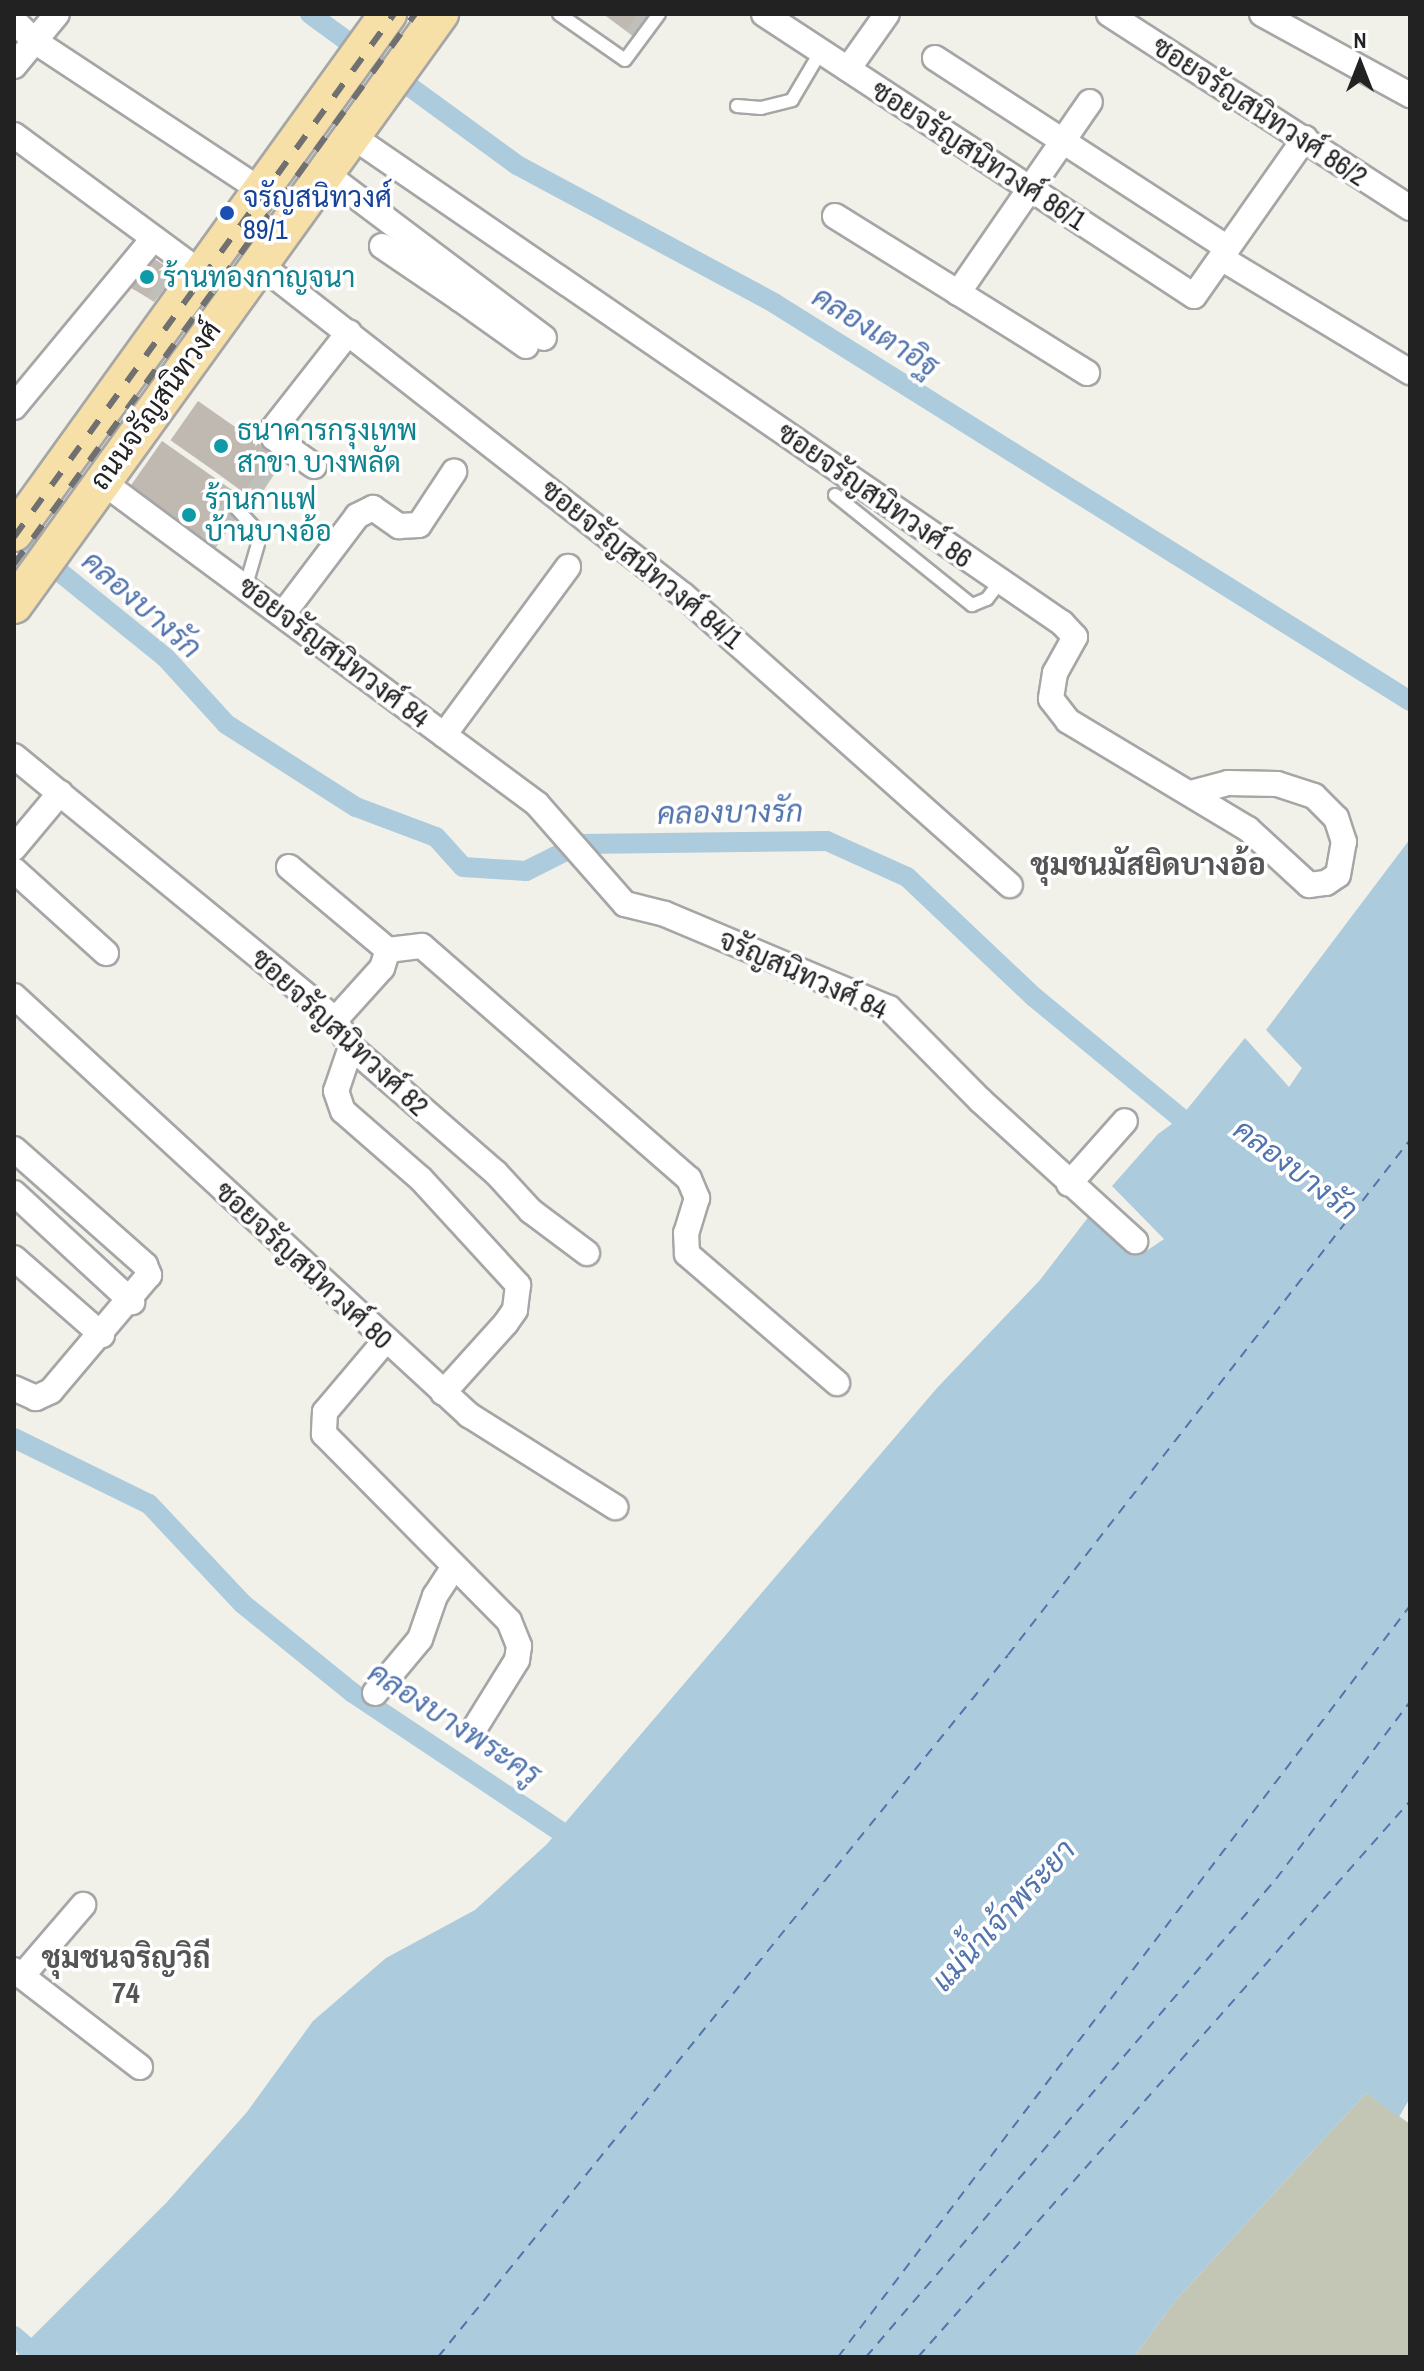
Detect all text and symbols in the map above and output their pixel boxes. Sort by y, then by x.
north arrow [1320,24,1400,104]
text: N [1353,25,1367,55]
street label: ซอยจรัญสนิทวงศ์ 86/2 [1146,29,1374,193]
street label: ซอยจรัญสนิทวงศ์ 86/1 [865,73,1093,237]
place label: จรัญสนิทวงศ์ 89/1 [243,180,392,246]
marker: จรัญสนิทวงศ์ 89/1 [218,204,236,222]
place label: ร้านทองกาญจนา [163,260,355,294]
marker: ร้านทองกาญจนา [138,268,156,286]
water label: คลองเตาอิฐ [806,278,946,384]
street label: ถนนจรัญสนิทวงศ์ [82,314,228,496]
place label: ธนาคารกรุงเทพ สาขา บางพลัด [237,413,417,479]
street label: ซอยจรัญสนิทวงศ์ 86 [771,415,979,575]
marker: ธนาคารกรุงเทพ สาขา บางพลัด [212,437,230,455]
street label: ซอยจรัญสนิทวงศ์ 84/1 [534,472,750,656]
place label: ร้านกาแฟ บ้านบางอ้อ [205,482,332,548]
marker: ร้านกาแฟ บ้านบางอ้อ [180,506,198,524]
water label: คลองบางรัก [75,543,209,665]
street label: ซอยจรัญสนิทวงศ์ 84 [232,569,436,735]
water label: คลองบางรัก [657,793,803,831]
district label: ชุมชนมัสยิดบางอ้อ [1030,846,1266,882]
street label: จรัญสนิทวงศ์ 84 [714,922,892,1026]
street label: ซอยจรัญสนิทวงศ์ 82 [244,941,436,1123]
water label: คลองบางรัก [1227,1111,1365,1227]
street label: ซอยจรัญสนิทวงศ์ 80 [208,1174,400,1356]
water label: คลองบางพระครู [362,1654,548,1792]
water label: แม่น้ำเจ้าพระยา [924,1832,1082,1998]
district label: ชุมชนจริญวิถี 74 [42,1939,210,2010]

